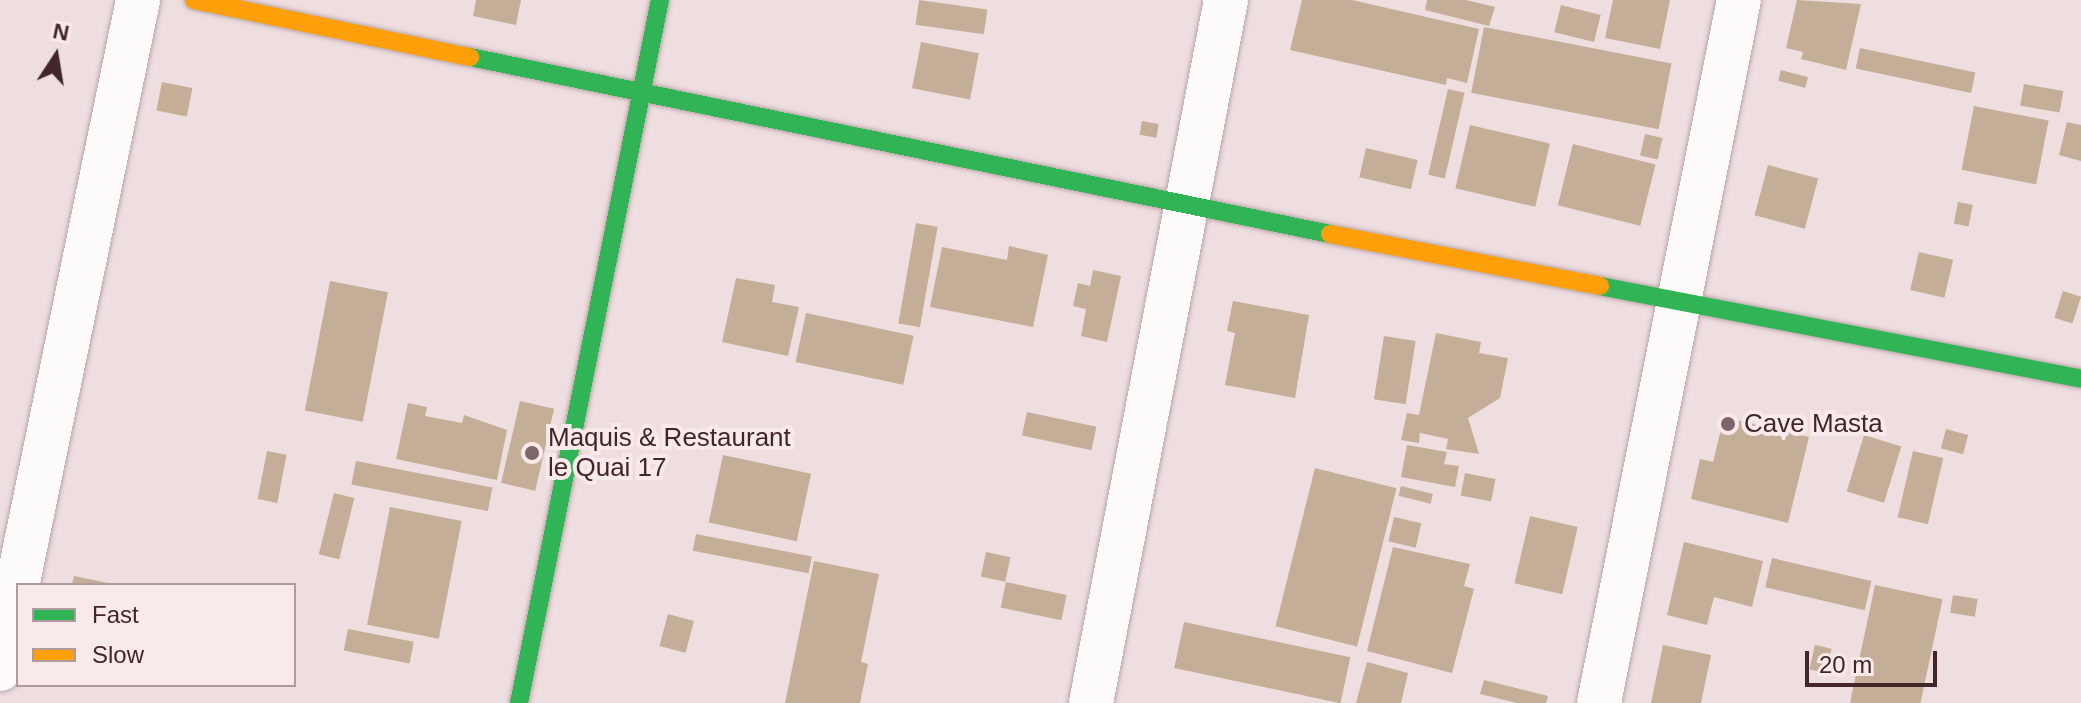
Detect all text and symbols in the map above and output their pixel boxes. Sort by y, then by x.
north arrow [16,16,96,96]
text: N [51,18,71,46]
place label: Cave Masta [1744,408,1883,440]
marker: Cave Masta [1719,415,1737,433]
place label: Maquis & Restaurant le Quai 17 [548,422,791,484]
marker: Maquis & Restaurant le Quai 17 [523,444,541,462]
legend [16,583,296,687]
text: Fast [92,601,139,628]
scale bar [1809,635,1941,685]
text: Slow [92,641,144,668]
text: 20 m [1819,651,1872,678]

